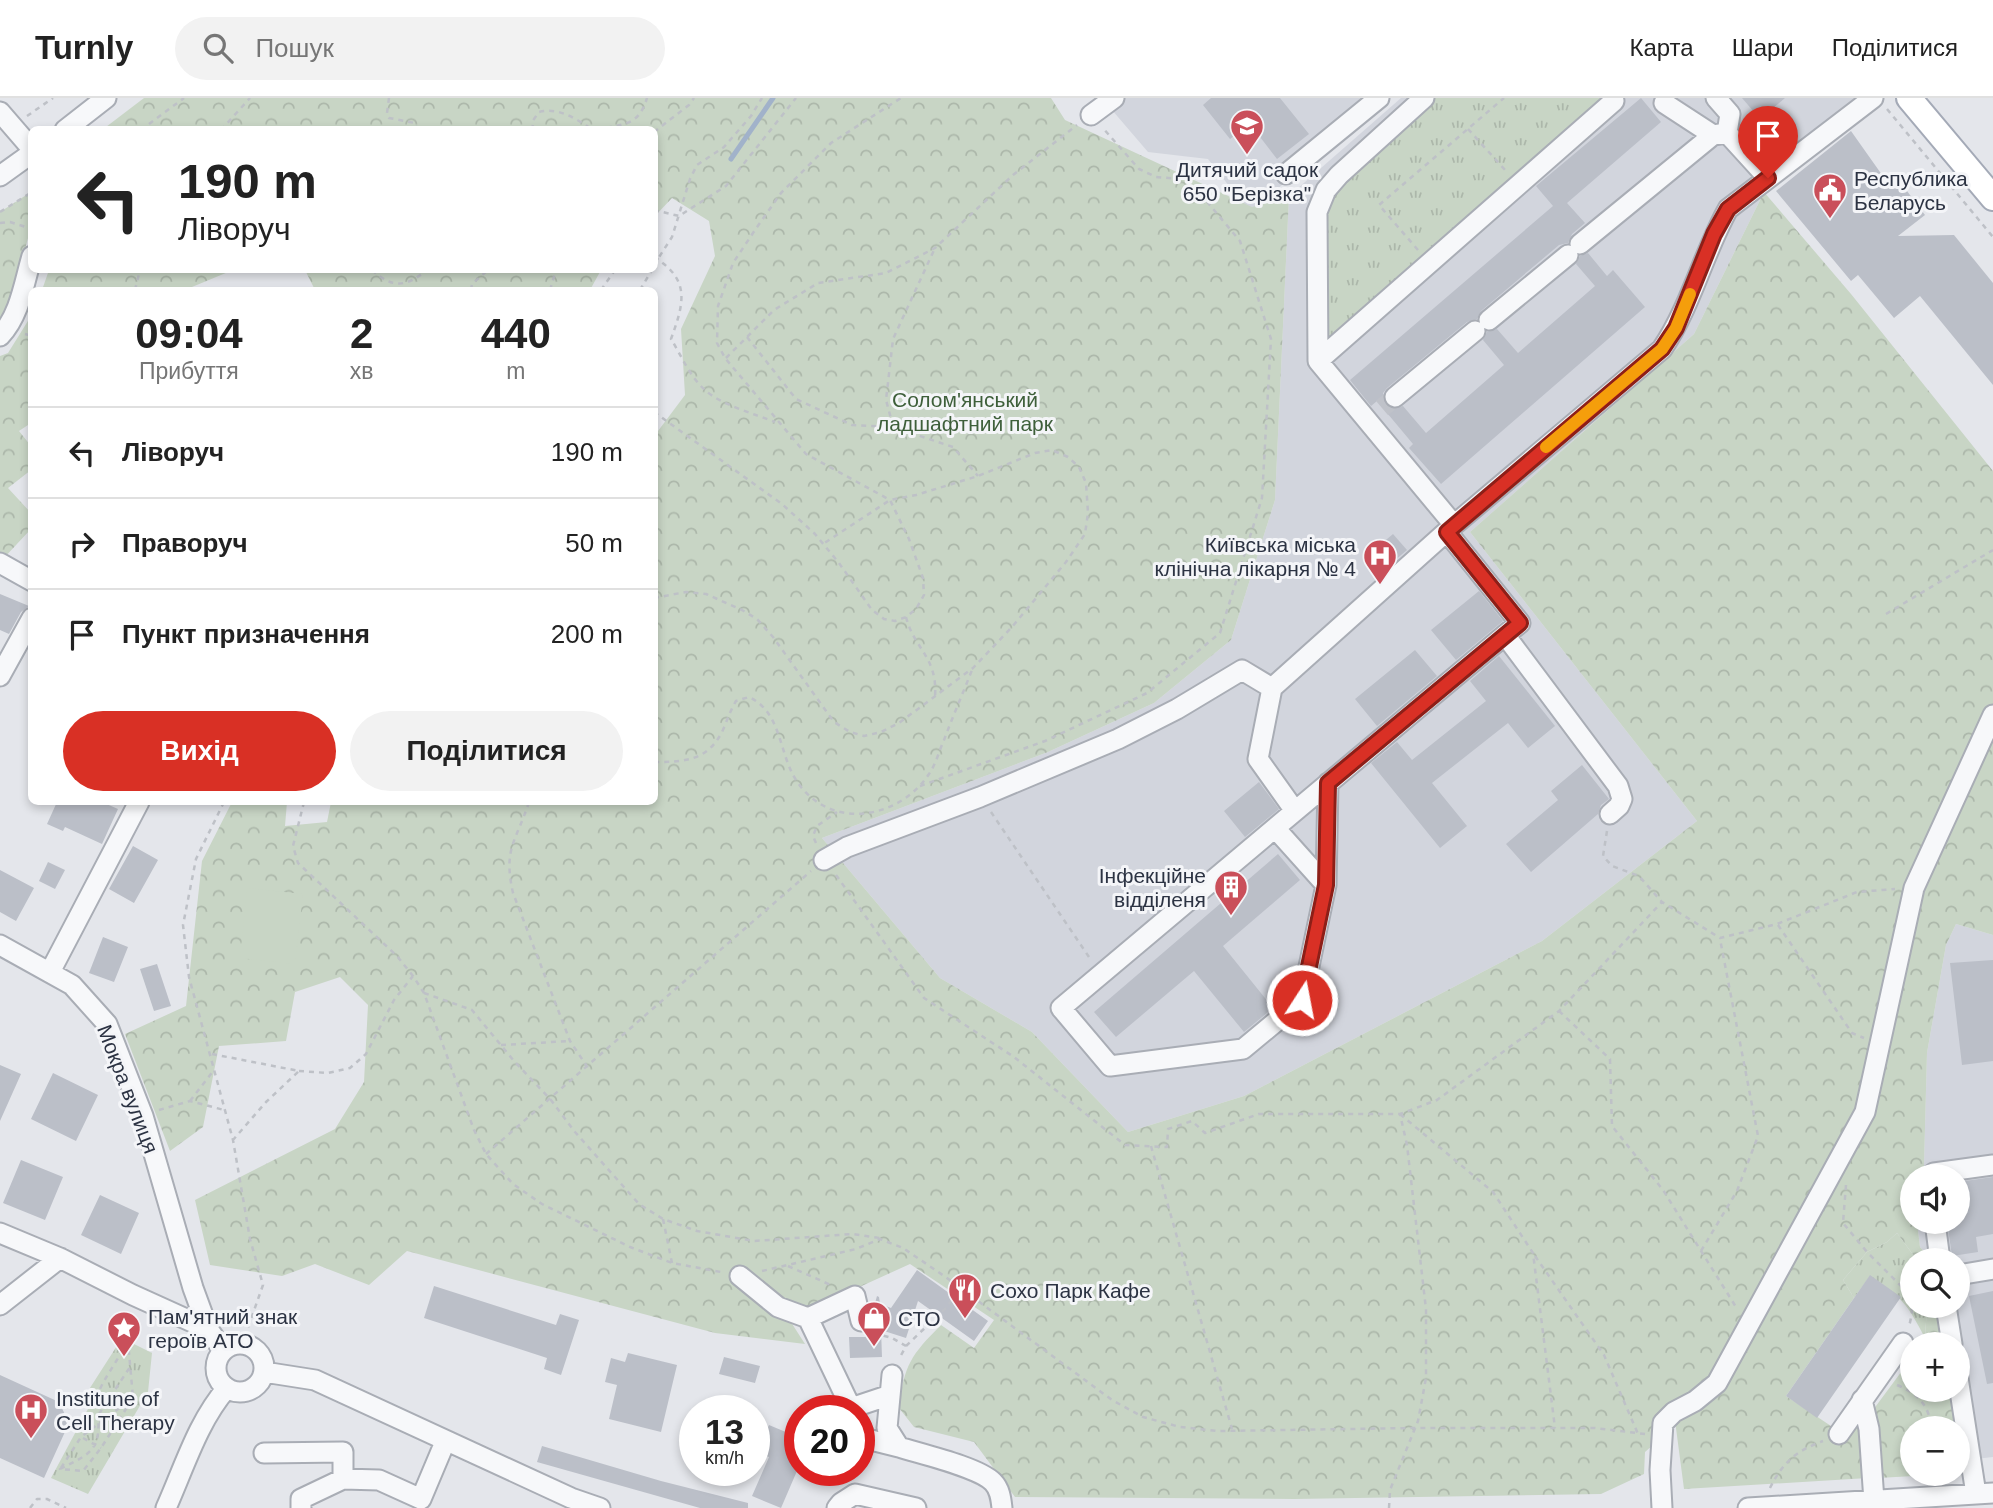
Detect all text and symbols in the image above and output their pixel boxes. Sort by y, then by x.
search box [175,17,665,80]
text: Turnly [35,29,133,66]
icon: search [199,29,237,67]
text: Пошук [255,33,334,63]
text: Карта [1629,34,1694,61]
text: Шари [1732,34,1794,61]
text: Поділитися [1832,34,1958,61]
pin [1738,106,1798,178]
school or university icon: Дитячий садок 650 "Берізка" [1228,107,1266,156]
icon: arrive [1749,117,1787,155]
icon: left [63,154,154,245]
text: 190 m [178,154,317,208]
place label: Дитячий садок 650 "Берізка" [1176,158,1319,205]
place label: Республика Беларусь [1854,167,1968,214]
public building icon: Республика Беларусь [1811,171,1849,220]
text: Ліворуч [178,211,291,247]
text: 09:04 [135,310,243,357]
text: 2 [350,310,373,357]
text: 440 [481,310,551,357]
text: Прибуття [139,358,239,384]
text: хв [350,358,374,384]
text: m [506,358,525,384]
park label: Солом'янський ладшафтний парк [877,388,1054,435]
icon: left [63,434,101,472]
text: Ліворуч [122,437,224,467]
text: 190 m [551,437,623,467]
icon: right [63,525,101,563]
text: Праворуч [122,528,248,558]
text: 50 m [565,528,623,558]
place label: Київська міська клінічна лікарня № 4 [1155,533,1356,580]
hospital icon: Київська міська клінічна лікарня № 4 [1361,537,1399,586]
icon: arrive [63,616,101,654]
text: Пункт призначення [122,619,370,649]
text: 200 m [551,619,623,649]
button: Вихід [63,711,336,791]
button: Поділитися [350,711,623,791]
place label: Інфекційне відділеня [1099,864,1206,911]
building icon: Інфекційне відділеня [1212,868,1250,917]
position arrow [1265,963,1339,1037]
street label: Мокра вулиця [93,1021,163,1157]
map controls [1900,1164,1970,1486]
button: sound [1900,1164,1970,1234]
button: search [1900,1248,1970,1318]
restaurant icon: Сохо Парк Кафе [946,1271,984,1320]
place label: Сохо Парк Кафе [990,1279,1151,1302]
shop icon: СТО [855,1299,893,1348]
place label: Пам'ятний знак героїв АТО [148,1305,298,1352]
place label: СТО [898,1307,941,1330]
place icon: Пам'ятний знак героїв АТО [105,1309,143,1358]
button: + [1900,1332,1970,1402]
place label: Institune of Cell Therapy [56,1387,175,1434]
hospital icon: Institune of Cell Therapy [12,1391,50,1440]
speed limit sign: 20 [784,1395,875,1486]
text: 13 [705,1412,744,1451]
button: − [1900,1416,1970,1486]
text: km/h [705,1448,744,1468]

